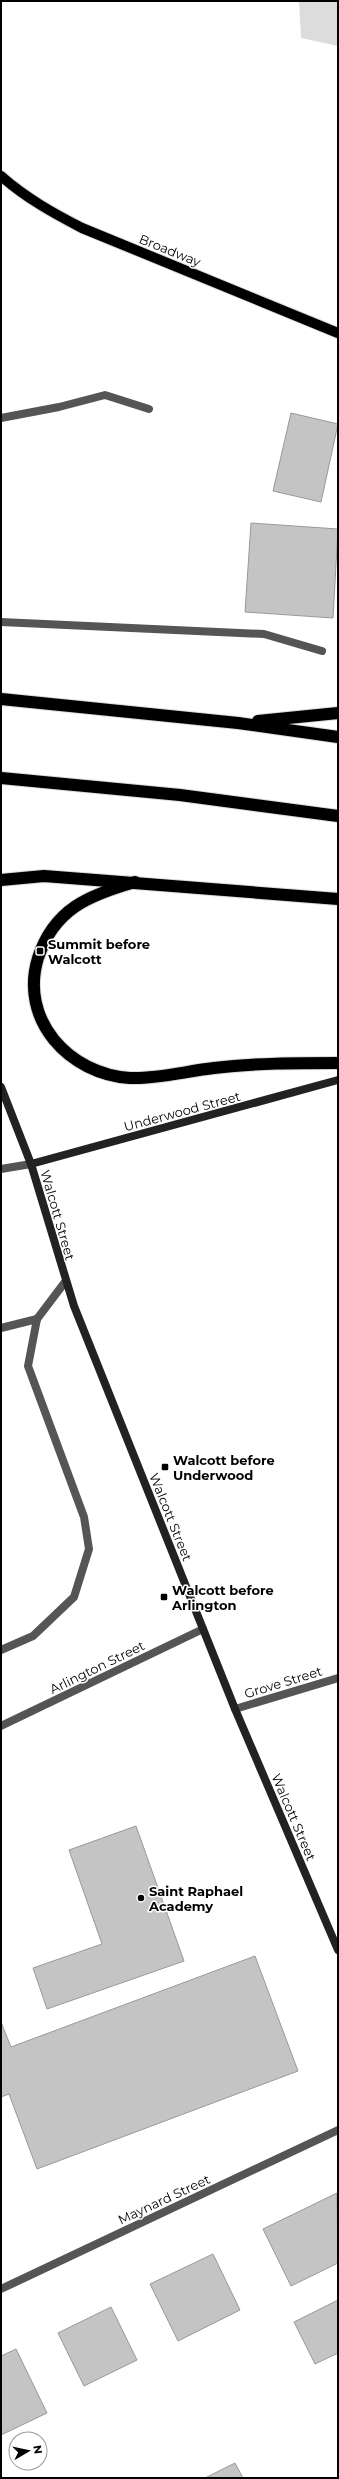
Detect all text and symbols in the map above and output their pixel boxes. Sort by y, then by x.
street label: Broadway [137,230,204,270]
place label: Summit before Walcott [48,936,150,967]
marker: Summit before Walcott [35,946,45,956]
street label: Underwood Street [122,1088,242,1134]
street label: Walcott Street [37,1168,79,1262]
place label: Walcott before Underwood [173,1452,275,1483]
marker: Walcott before Underwood [160,1462,170,1472]
street label: Walcott Street [146,1471,196,1563]
place label: Walcott before Arlington [171,1582,274,1613]
marker: Walcott before Arlington [159,1592,169,1602]
street label: Arlington Street [47,1637,147,1697]
street label: Grove Street [242,1663,324,1701]
street label: Walcott Street [268,1771,320,1863]
place label: Saint Raphael Academy [148,1883,243,1914]
marker: Saint Raphael Academy [136,1893,146,1903]
street label: Maynard Street [115,2171,213,2227]
north arrow [8,2431,48,2471]
text: N [30,2444,45,2455]

